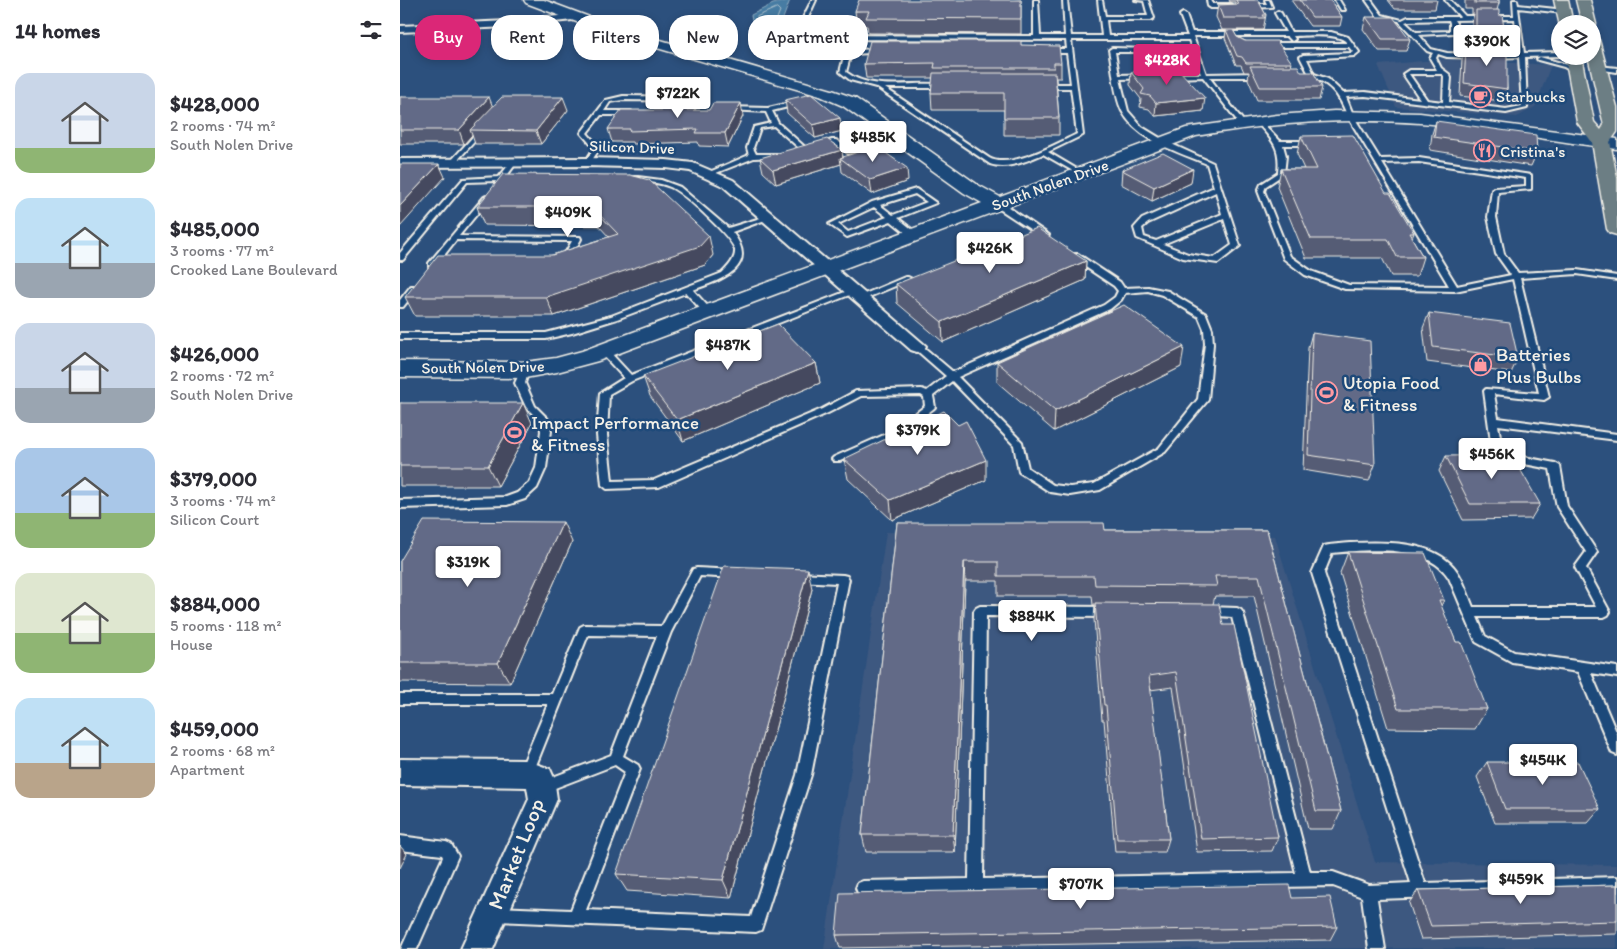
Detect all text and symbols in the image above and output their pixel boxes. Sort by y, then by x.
chip: Buy [415,15,481,60]
chip: Rent [491,15,563,60]
chip: Filters [573,15,659,60]
chip: New [669,15,738,60]
chip: Apartment [748,15,868,60]
map controls [1551,15,1601,65]
button: layers [1551,15,1601,65]
icon: filters [357,16,385,44]
text: 14 homes [15,18,100,43]
pin: $390K [1452,24,1522,67]
text: $390K [1464,31,1510,50]
pin: $428K [1132,44,1202,86]
text: $428K [1144,50,1190,69]
pin: $722K [643,76,713,119]
text: $722K [656,83,700,102]
cafe icon: Starbucks [1468,84,1492,108]
place label: Starbucks [1496,87,1565,106]
text: $428,000 [170,91,260,116]
icon: home [55,93,115,153]
text: 2 rooms · 74 m² [170,116,275,135]
pin: $485K [838,120,908,163]
text: $485K [850,127,896,146]
text: South Nolen Drive [170,135,293,154]
street label: Silicon Drive [589,136,675,158]
restaurant icon: Cristina's [1472,139,1496,163]
place label: Cristina's [1500,142,1565,161]
street label: South Nolen Drive [989,155,1111,215]
pin: $409K [533,196,603,238]
text: $409K [545,202,591,221]
text: $485,000 [170,216,260,241]
icon: home [55,218,115,278]
pin: $426K [955,232,1025,274]
text: $426K [968,238,1012,257]
text: 3 rooms · 77 m² [170,241,274,260]
text: Crooked Lane Boulevard [170,260,338,279]
pin: $487K [693,328,763,371]
text: $487K [706,335,750,354]
text: $426,000 [170,341,259,366]
icon: home [55,343,115,403]
place label: Batteries Plus Bulbs [1496,343,1582,388]
shop icon: Batteries Plus Bulbs [1468,353,1492,377]
street label: South Nolen Drive [421,356,545,378]
text: 2 rooms · 72 m² [170,366,274,385]
place label: Utopia Food & Fitness [1343,371,1440,416]
sports icon: Utopia Food & Fitness [1315,381,1339,405]
text: South Nolen Drive [170,385,293,404]
place label: Impact Performance & Fitness [531,411,699,456]
pin: $379K [883,414,953,456]
text: $379K [896,420,940,439]
sports icon: Impact Performance & Fitness [503,421,527,445]
pin: $456K [1457,438,1527,480]
text: $456K [1470,444,1514,463]
text: $379,000 [170,466,257,491]
icon: home [55,468,115,528]
text: 3 rooms · 74 m² [170,491,276,510]
text: Silicon Court [170,510,259,529]
pin: $319K [433,546,503,588]
text: $319K [447,552,489,571]
text: $884,000 [170,591,260,616]
icon: home [55,593,115,653]
pin: $884K [997,600,1067,642]
text: $884K [1009,606,1055,625]
text: 5 rooms · 118 m² [170,616,281,635]
text: House [170,635,213,654]
text: $459,000 [170,716,259,741]
icon: home [55,718,115,778]
text: 2 rooms · 68 m² [170,741,275,760]
pin: $454K [1508,744,1578,786]
text: $454K [1520,750,1566,769]
text: Apartment [170,760,245,779]
street label: Market Loop [481,794,551,914]
pin: $459K [1486,862,1556,905]
pin: $707K [1046,868,1116,910]
text: $459K [1499,869,1543,888]
text: $707K [1059,874,1103,893]

